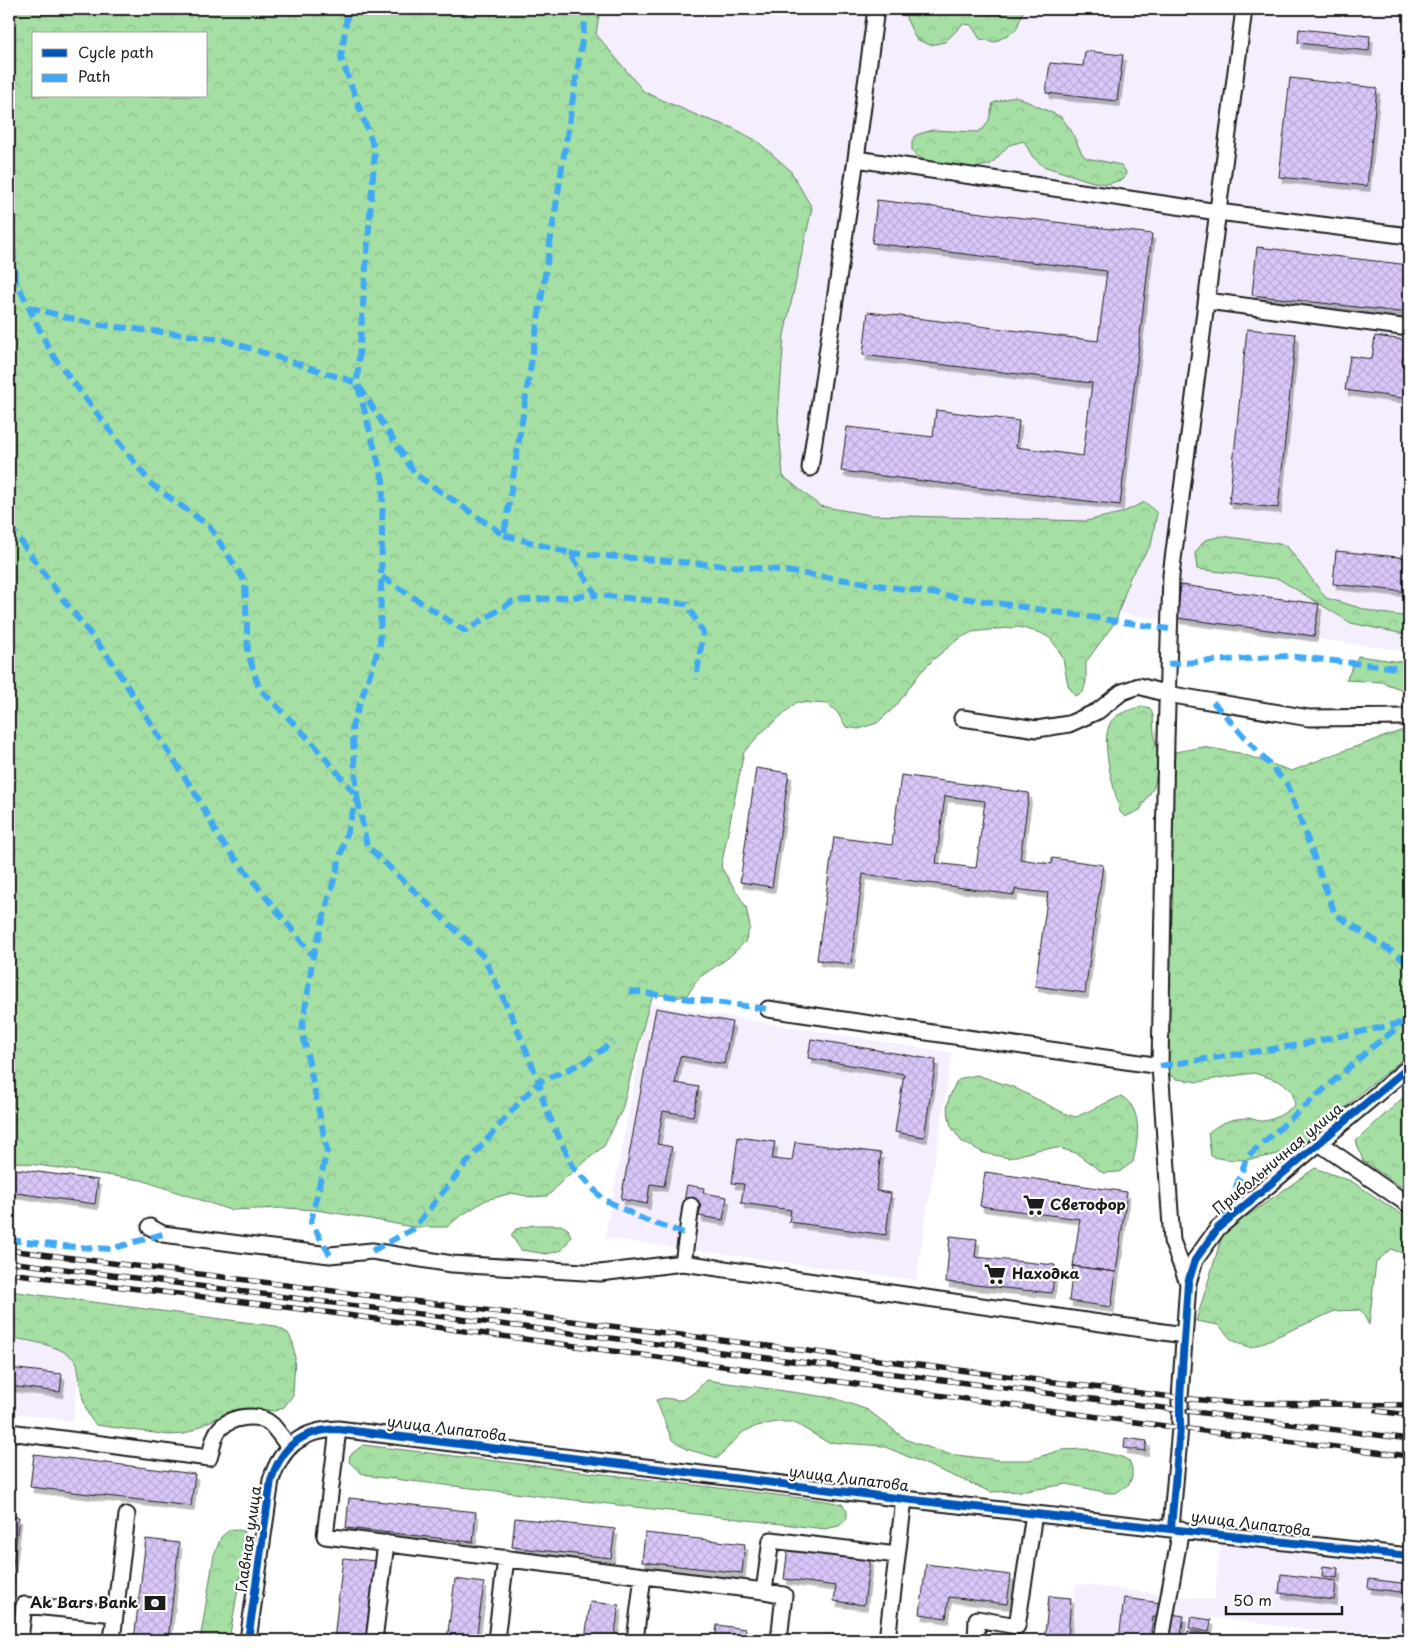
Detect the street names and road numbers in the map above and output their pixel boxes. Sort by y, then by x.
street label: Прибольничная улица [1207,1096,1348,1219]
street label: улица Липатова [386,1409,509,1446]
street label: улица Липатова [788,1459,911,1496]
street label: Главная улица [229,1484,266,1593]
street label: улица Липатова [1190,1504,1313,1541]

